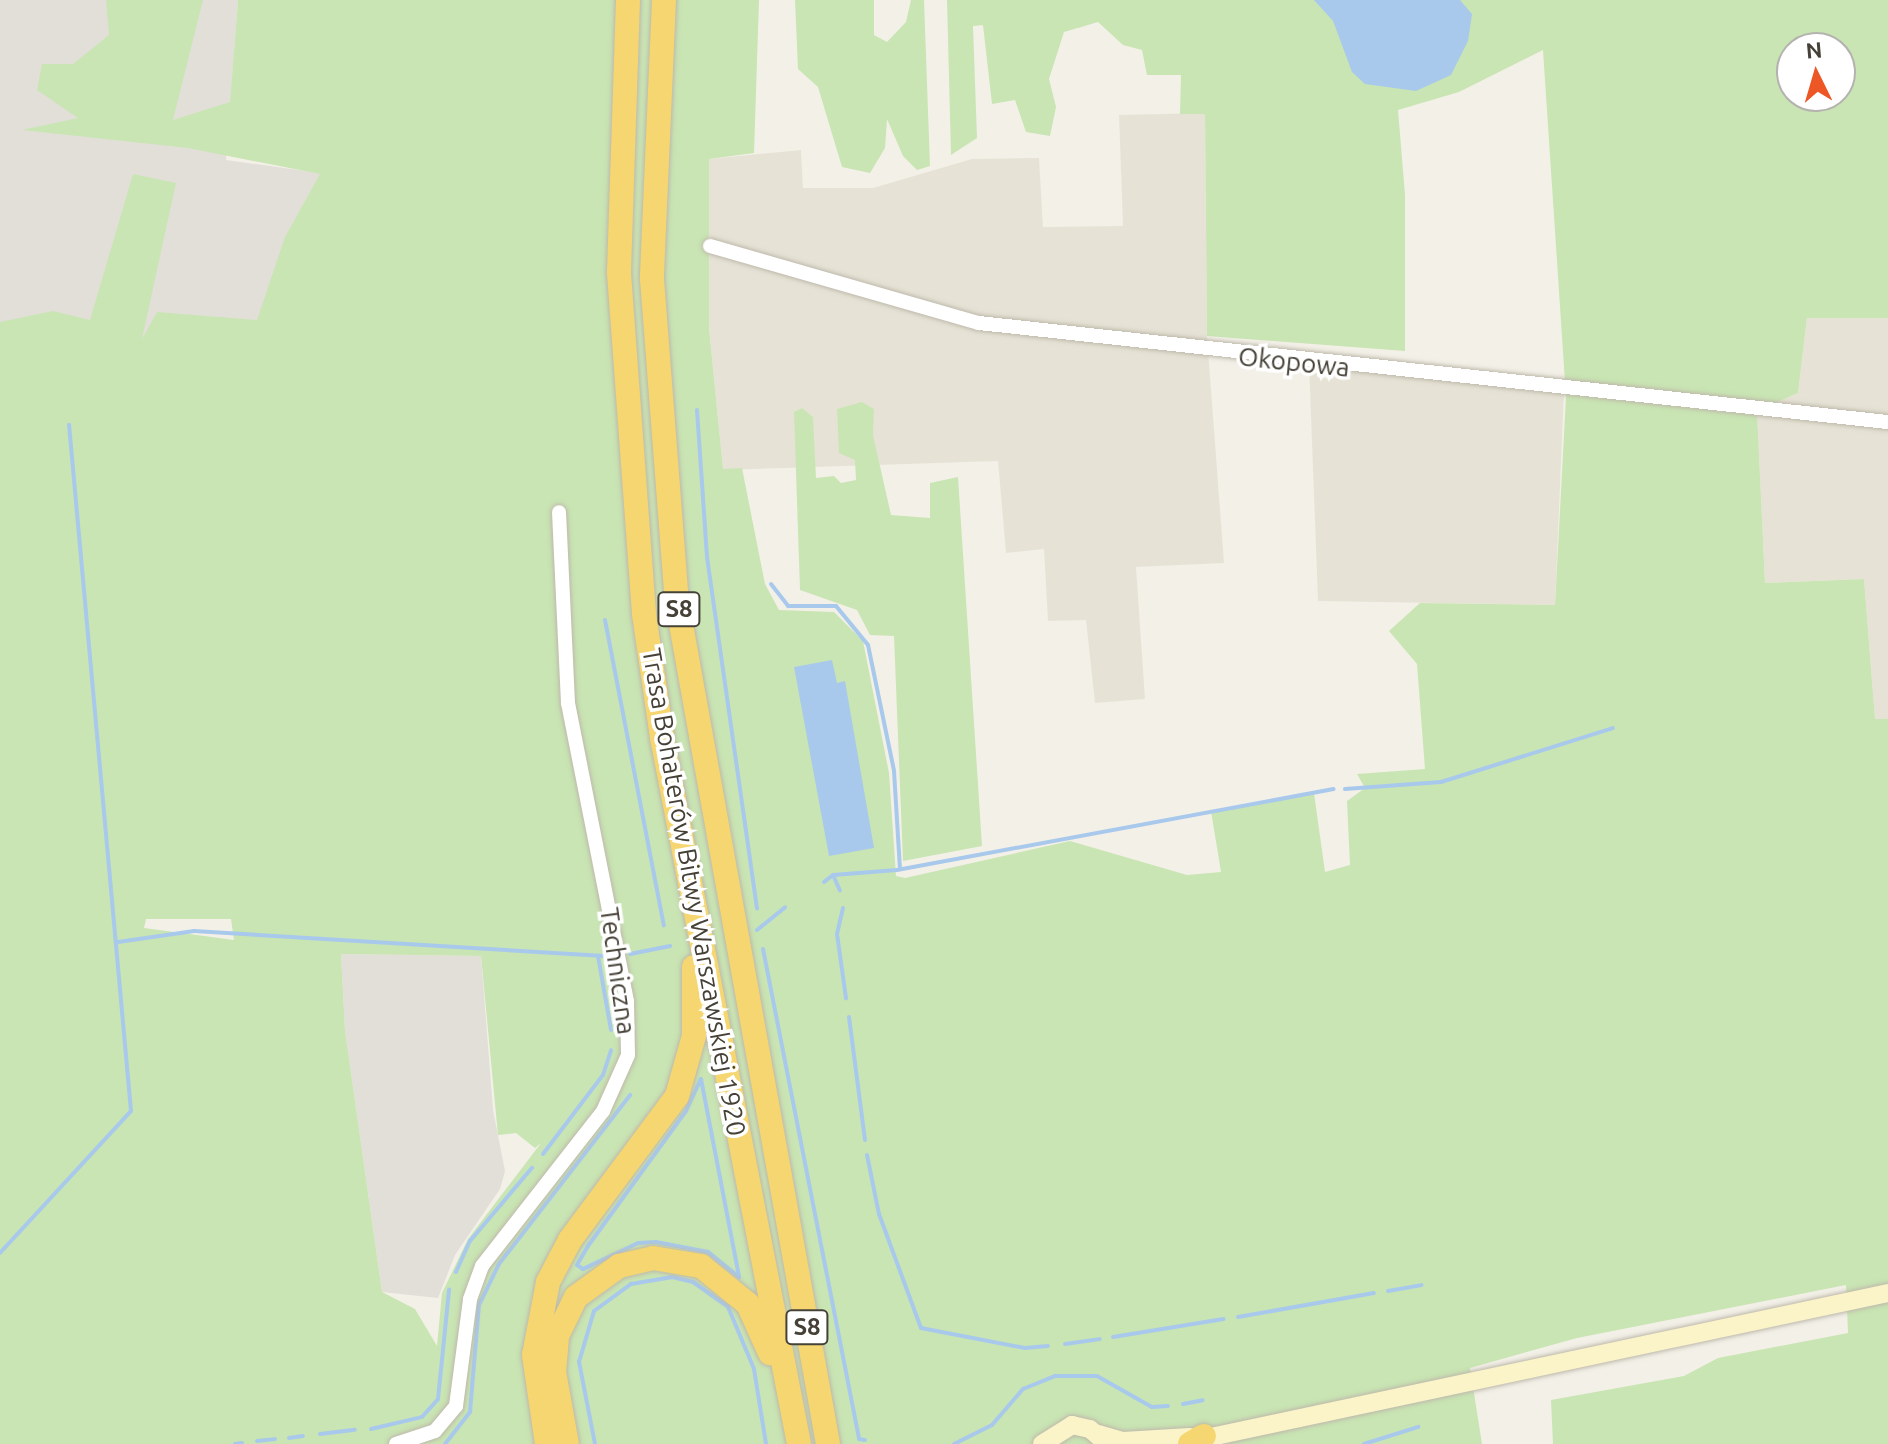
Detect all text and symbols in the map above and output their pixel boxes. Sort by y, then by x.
north arrow [1776,32,1856,112]
text: N [1805,36,1823,63]
street label: Okopowa [1237,341,1351,383]
road number: S8 [657,589,701,629]
street label: Trasa Bohaterów Bitwy Warszawskiej 1920 [636,646,752,1138]
street label: Techniczna [594,905,642,1037]
road number: S8 [785,1307,829,1347]

